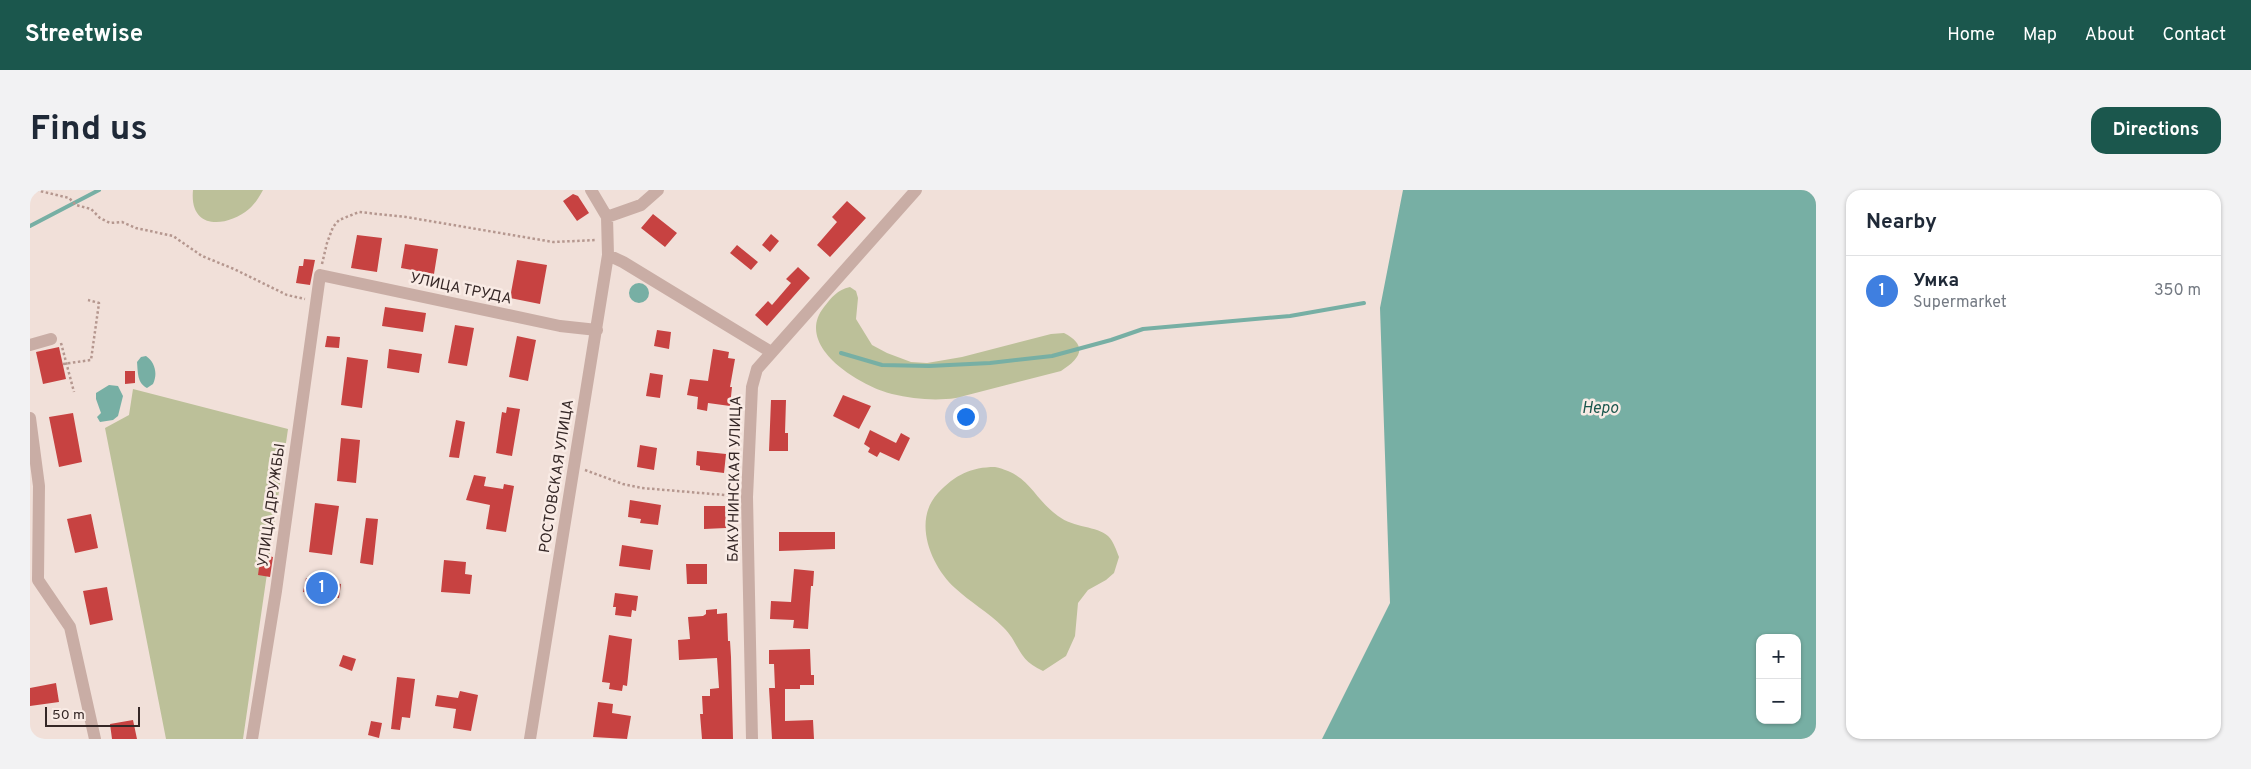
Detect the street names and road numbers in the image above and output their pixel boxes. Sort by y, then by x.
street label: УЛИЦА ТРУДА [408,269,513,310]
street label: БАКУНИНСКАЯ УЛИЦА [725,396,746,562]
street label: РОСТОВСКАЯ УЛИЦА [536,398,579,554]
street label: УЛИЦА ДРУЖБЫ [254,442,291,568]

